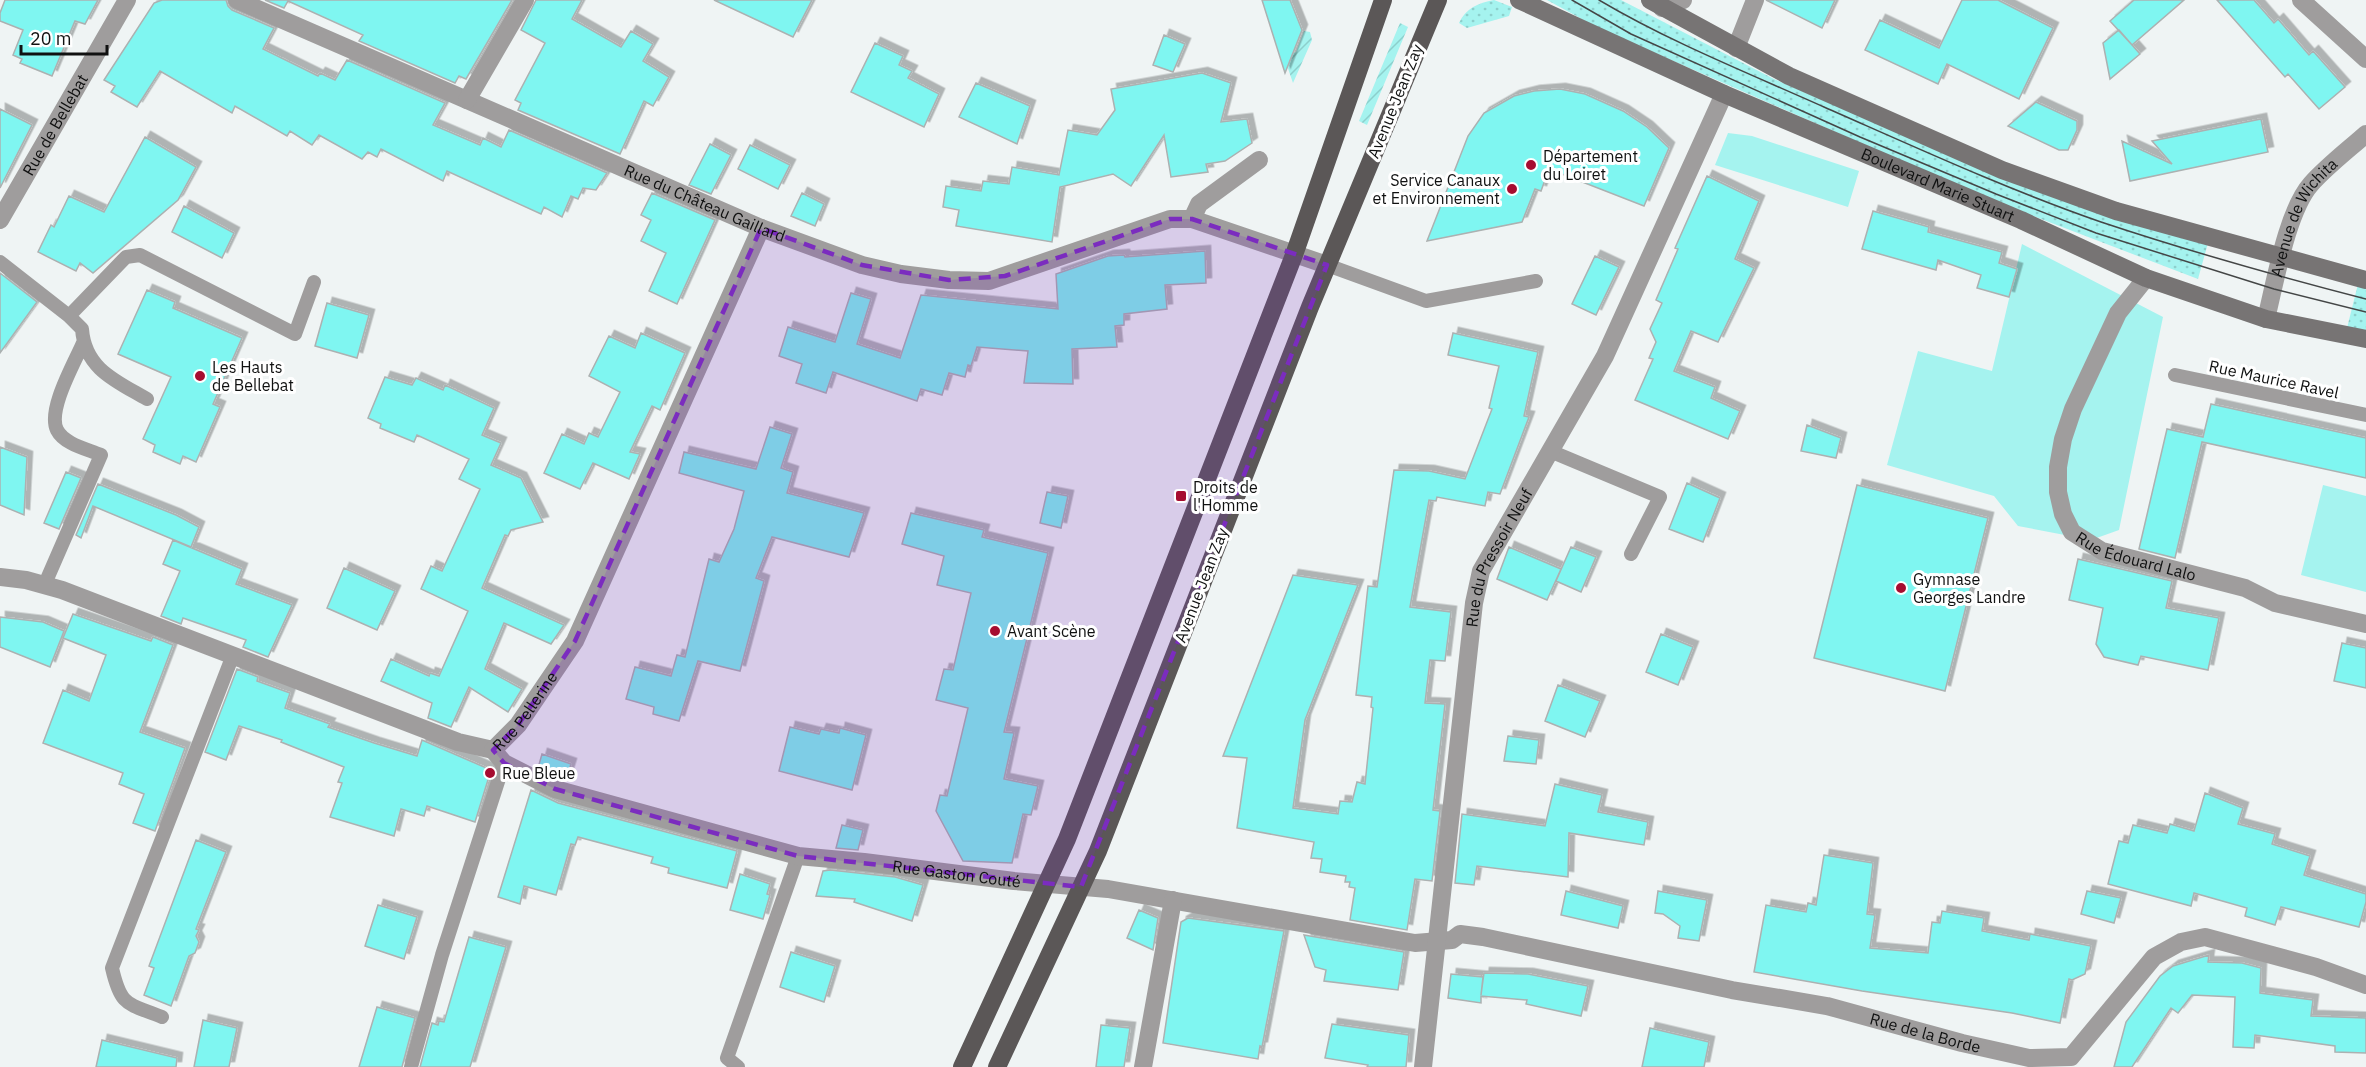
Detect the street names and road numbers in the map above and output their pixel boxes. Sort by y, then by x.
street label: Avenue Jean Zay [1363,41,1427,161]
street label: Rue de Bellebat [18,70,92,179]
street label: Boulevard Marie Stuart [1858,143,2018,226]
street label: Avenue de Wichita [2266,153,2342,279]
street label: Rue du Château Gaillard [621,160,788,246]
street label: Rue Maurice Ravel [2207,355,2341,403]
street label: Rue du Pressoir Neuf [1461,485,1537,628]
street label: Avenue Jean Zay [1170,525,1232,645]
street label: Rue Édouard Lalo [2072,527,2198,585]
street label: Rue Pellerine [488,667,562,755]
street label: Rue Gaston Couté [891,856,1022,892]
street label: Rue de la Borde [1868,1008,1983,1057]

